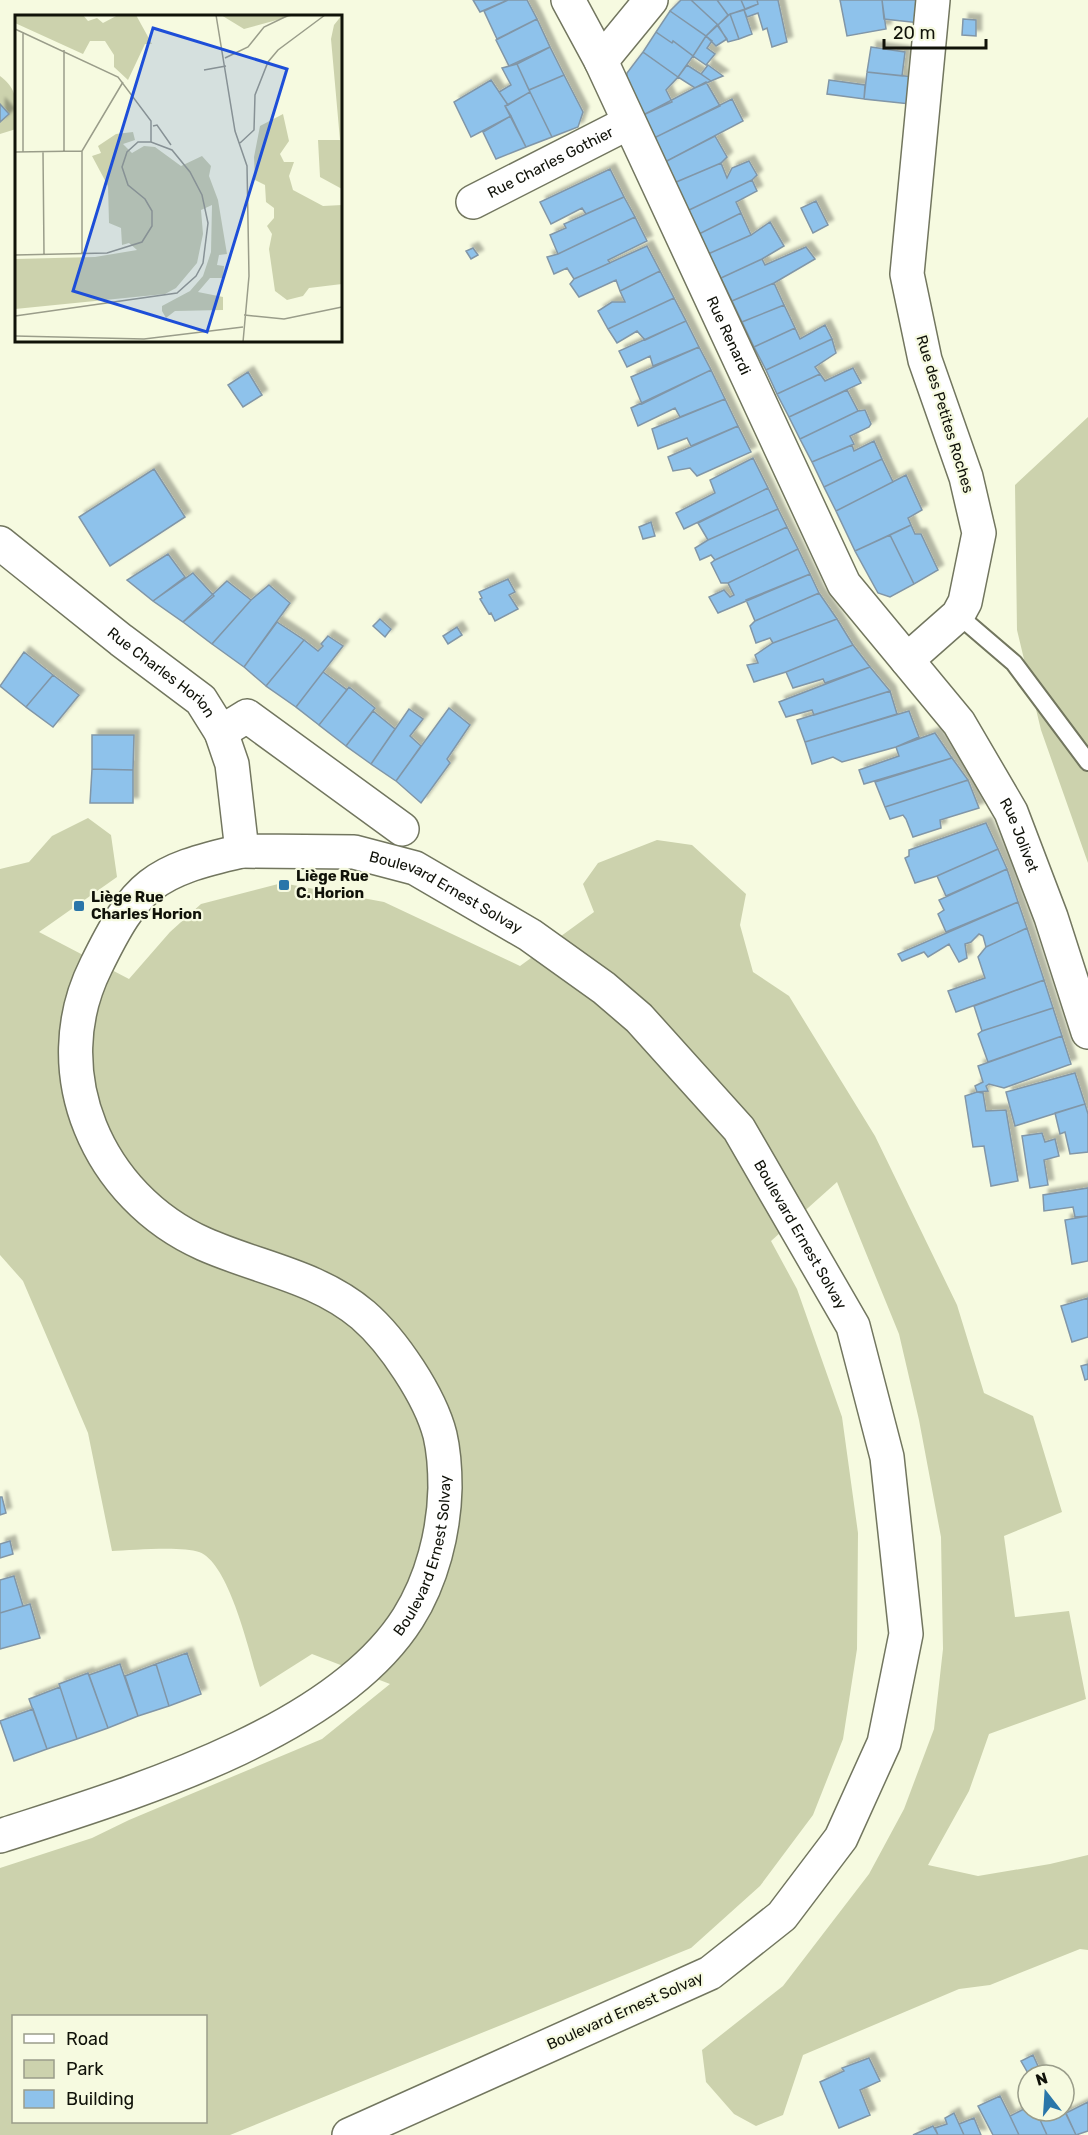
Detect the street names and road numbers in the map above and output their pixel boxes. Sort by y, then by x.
street label: Rue Charles Gothier [484,123,617,202]
street label: Rue Renardi [703,293,755,378]
street label: Rue des Petites Roches [912,333,978,496]
street label: Rue Charles Horion [104,624,219,721]
street label: Rue Jolivet [996,795,1042,875]
street label: Boulevard Ernest Solvay [367,847,525,937]
street label: Boulevard Ernest Solvay [750,1157,850,1313]
street label: Boulevard Ernest Solvay [390,1475,454,1639]
street label: Boulevard Ernest Solvay [544,1968,706,2054]

